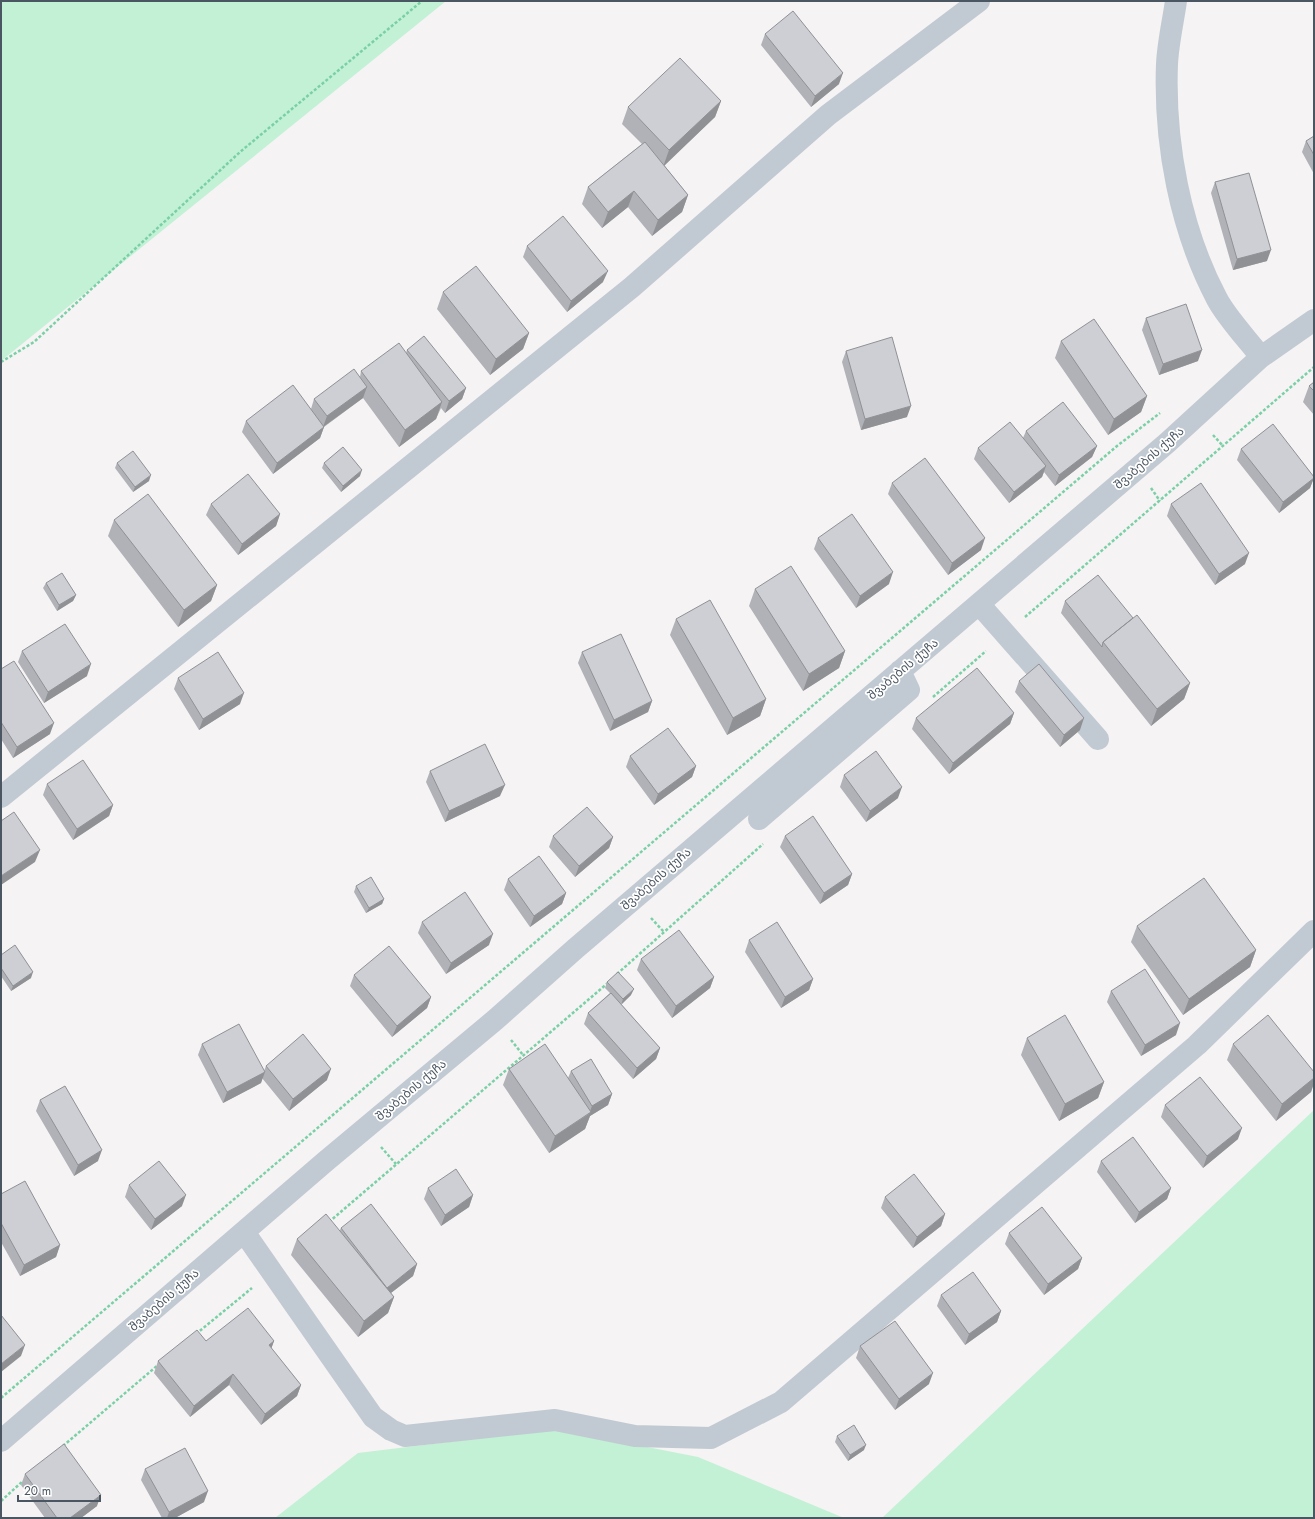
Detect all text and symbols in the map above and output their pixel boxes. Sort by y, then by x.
street label: შვაბების ქუჩა [1110,422,1188,494]
street label: შვაბების ქუჩა [864,634,942,704]
street label: შვაბების ქუჩა [617,843,695,915]
street label: შვაბების ქუჩა [372,1055,450,1125]
street label: შვაბების ქუჩა [125,1264,203,1336]
scale bar [18,1477,100,1503]
text: 20 m [24,1482,51,1500]

